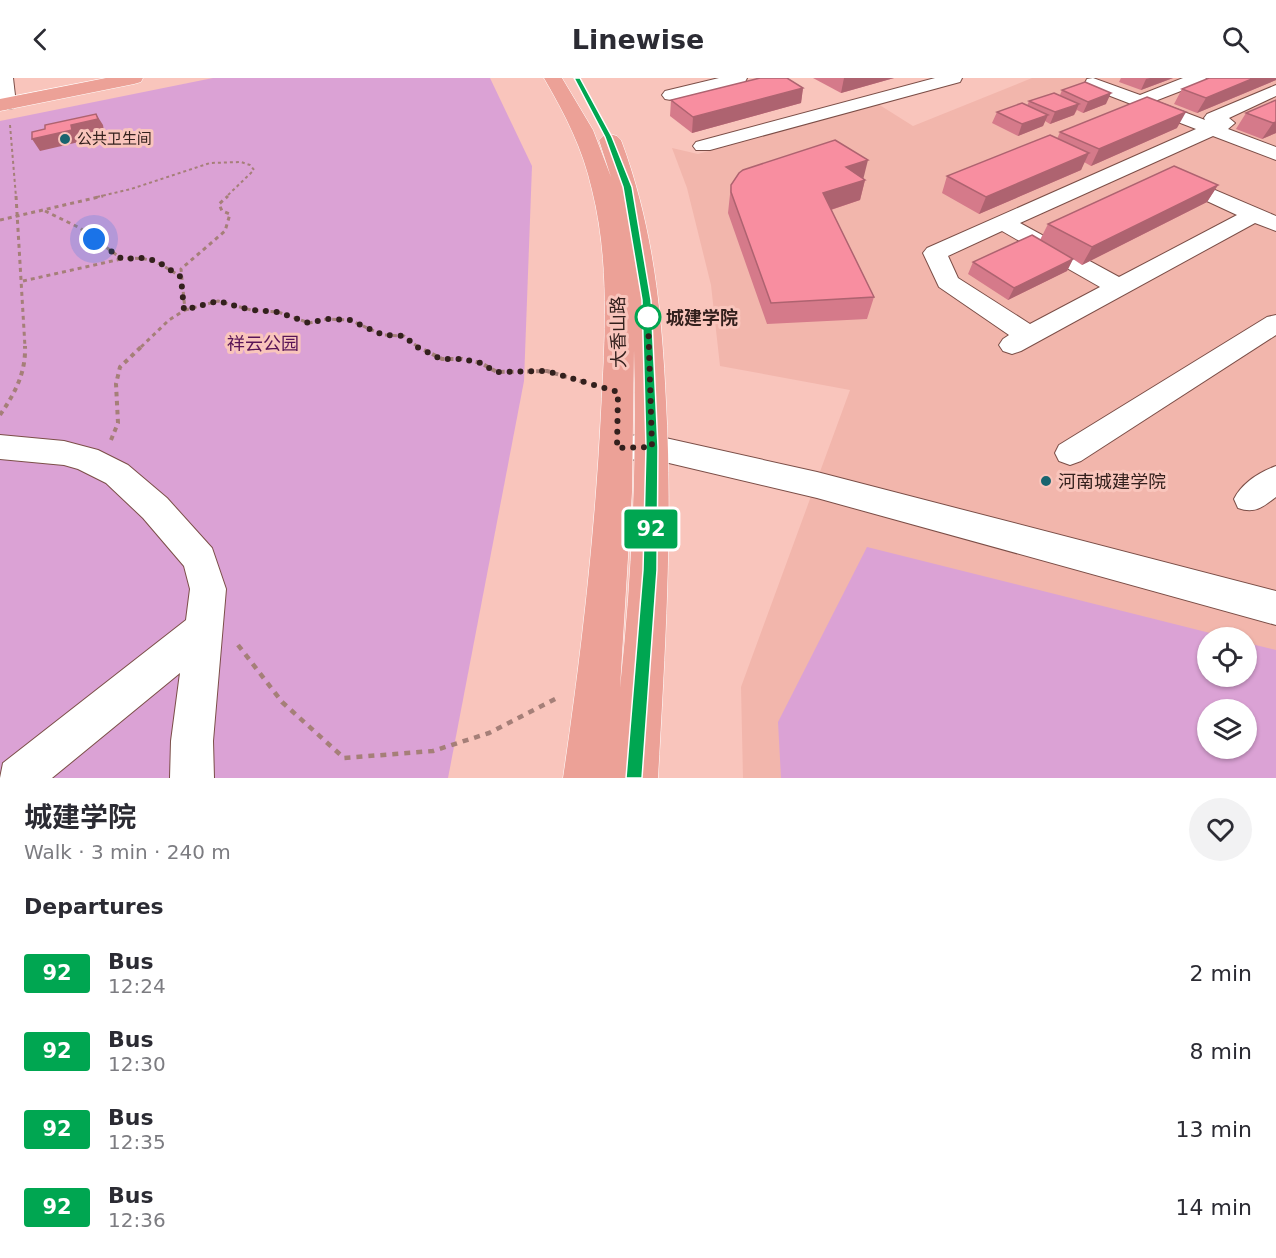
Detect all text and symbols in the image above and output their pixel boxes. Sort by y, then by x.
icon: back [24,23,57,56]
icon: search [1219,23,1252,56]
text: Linewise [572,24,704,55]
place label: 公共卫生间 [77,130,152,148]
marker: 公共卫生间 [58,132,72,146]
your location [79,224,109,254]
street label: 大香山路 [607,296,629,368]
marker: 城建学院 [635,304,661,330]
place label: 城建学院 [666,307,738,328]
park label: 祥云公园 [227,333,299,354]
place label: 河南城建学院 [1058,471,1166,492]
marker: 河南城建学院 [1039,474,1053,488]
line badge: 92 [624,510,678,548]
text: 92 [636,517,666,541]
map controls [1197,627,1257,759]
button: locate [1197,627,1257,687]
button: layers [1197,699,1257,759]
button: heart [1189,798,1252,861]
text: 城建学院 [24,801,136,834]
text: Walk · 3 min · 240 m [24,840,231,864]
text: Departures [24,894,164,919]
text: Bus [108,949,154,974]
text: 92 [42,961,72,985]
text: 2 min [1190,961,1252,986]
text: 12:24 [108,974,166,998]
text: Bus [108,1027,154,1052]
text: 92 [42,1039,72,1063]
text: 8 min [1190,1039,1252,1064]
text: 12:30 [108,1052,166,1076]
text: Bus [108,1105,154,1130]
text: 92 [42,1117,72,1141]
text: 13 min [1176,1117,1252,1142]
text: 12:35 [108,1130,166,1154]
text: Bus [108,1183,154,1208]
text: 92 [42,1195,72,1219]
text: 14 min [1176,1195,1252,1220]
text: 12:36 [108,1208,166,1232]

